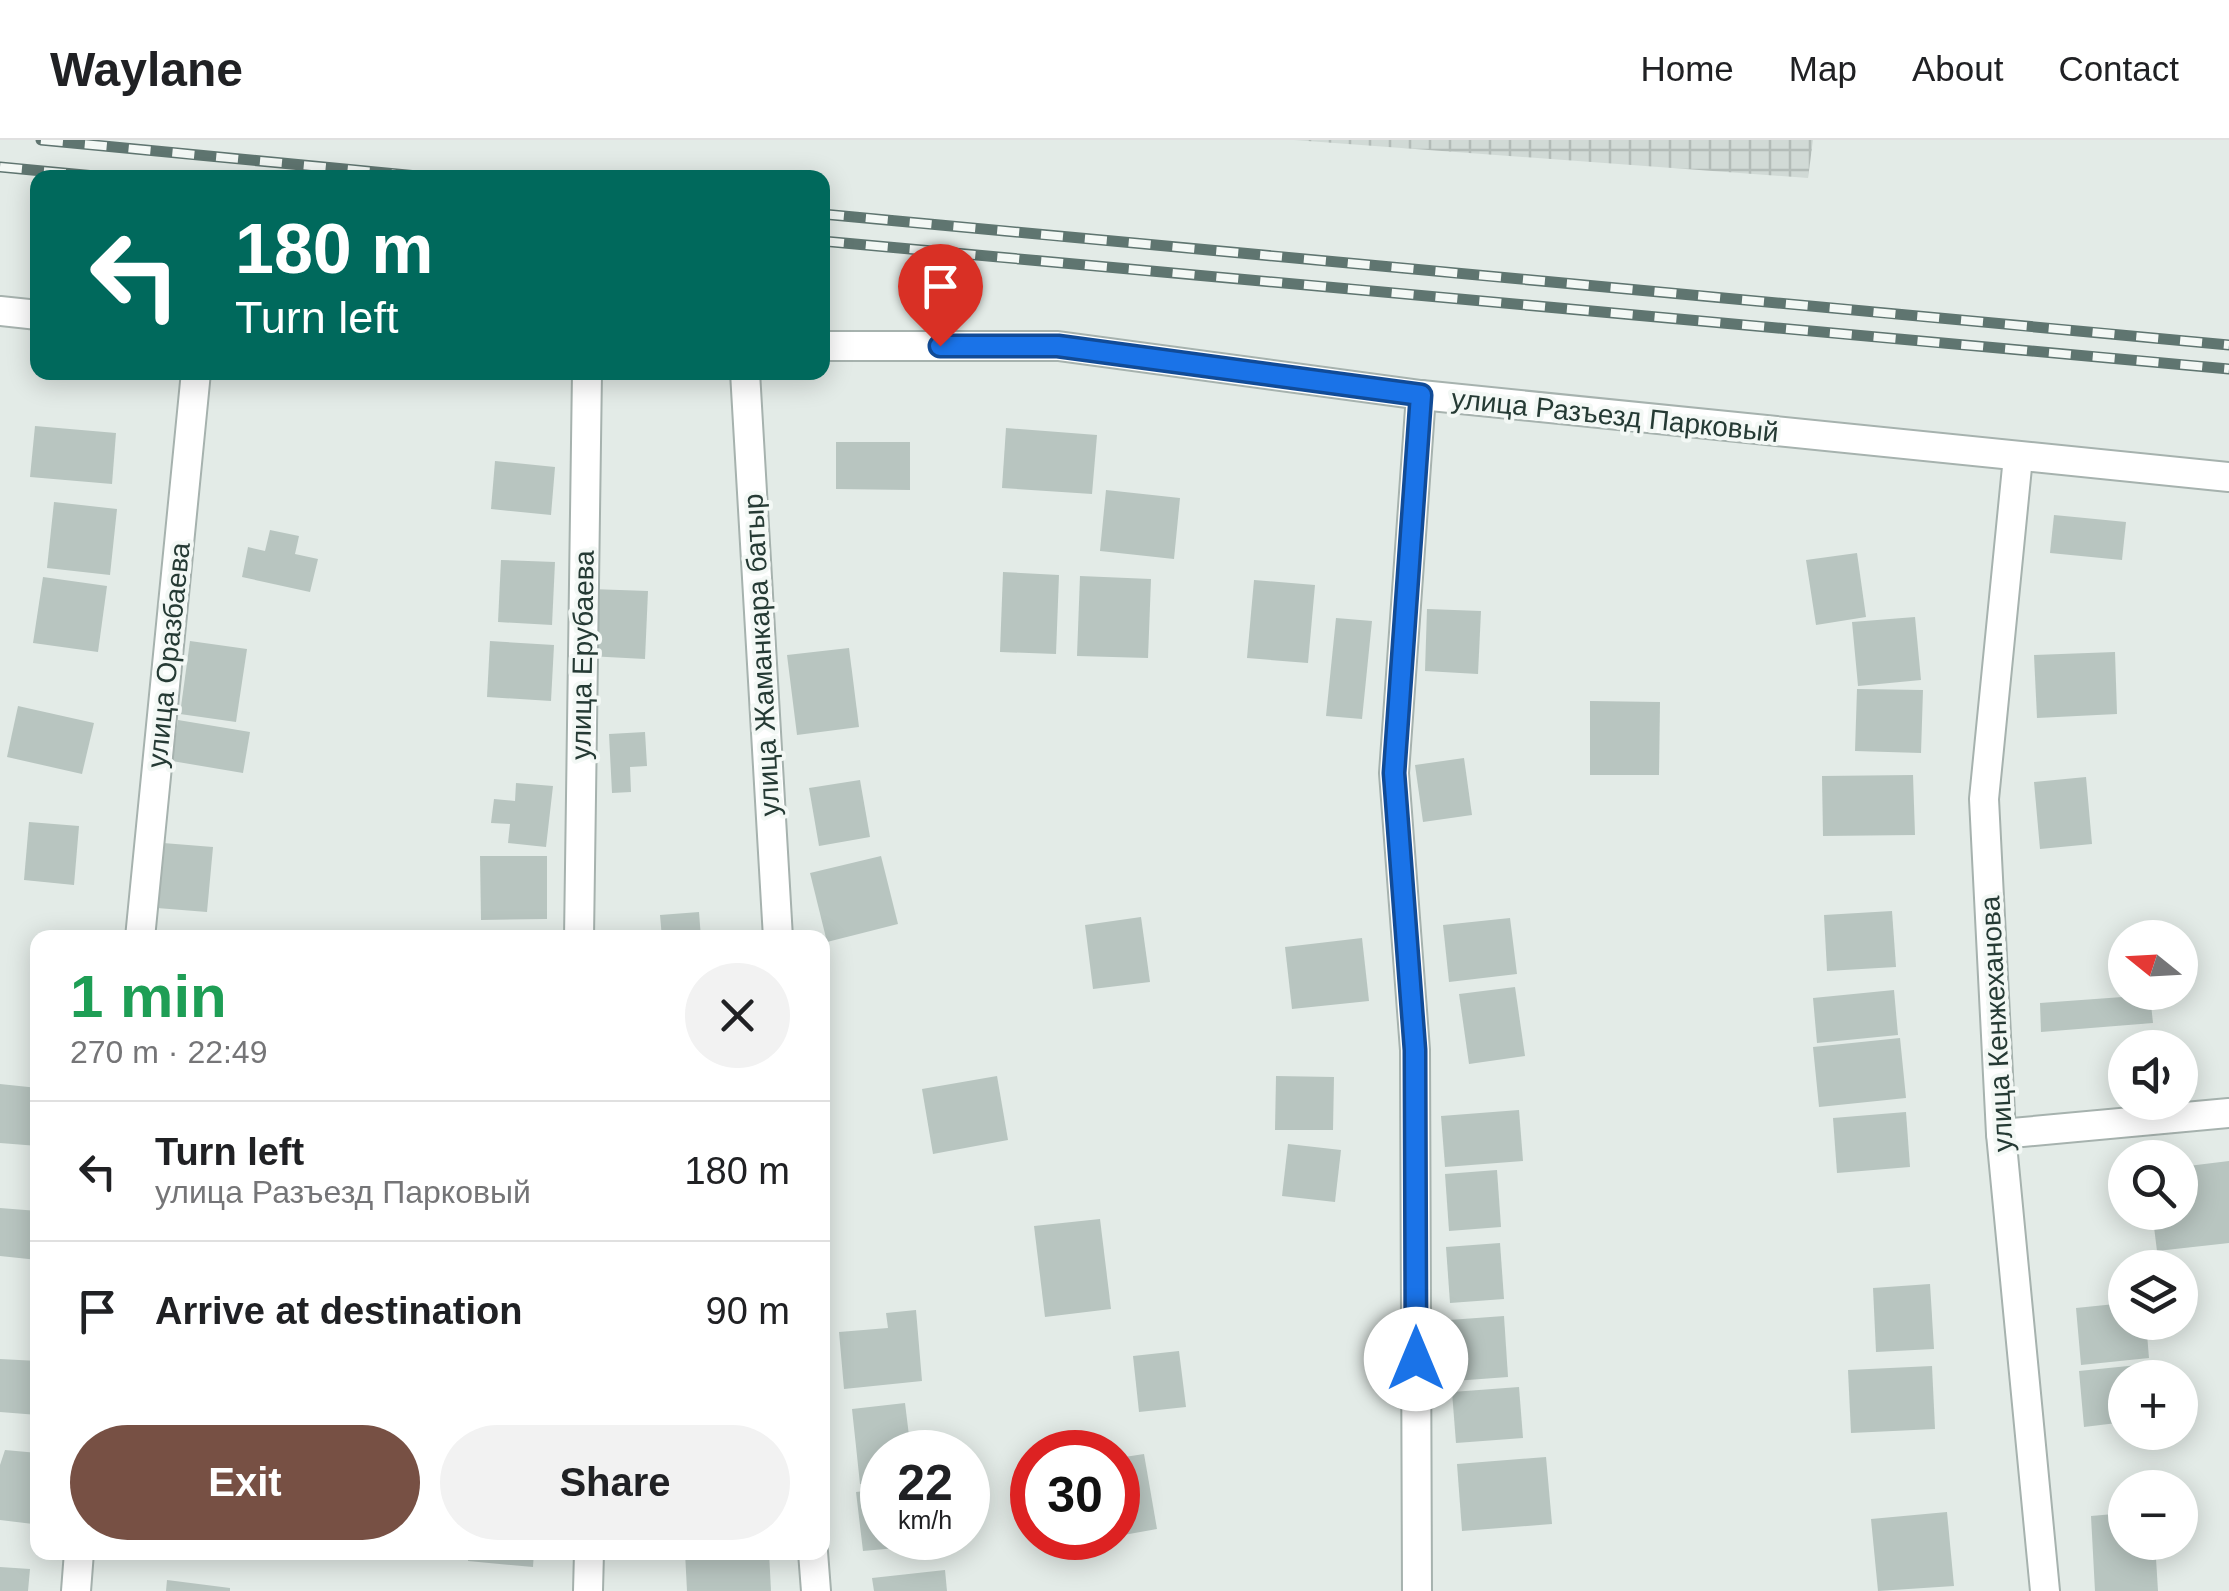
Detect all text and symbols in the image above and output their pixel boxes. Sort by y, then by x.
text: Waylane [50,43,243,96]
text: Home [1640,49,1734,88]
text: Map [1789,49,1857,88]
text: About [1912,49,2003,88]
text: Contact [2058,49,2179,88]
icon: left [70,210,200,340]
text: 180 m [235,210,433,288]
pin [898,244,983,347]
icon: arrive [913,259,968,314]
text: Turn left [235,292,398,343]
street label: улица Разъезд Парковый [1450,383,1780,448]
street label: улица Жаманкара батыр [738,493,785,817]
street label: улица Оразбаева [141,540,196,769]
street label: улица Ерубаева [565,549,600,760]
street label: улица Кенжеханова [1974,895,2019,1153]
north arrow [2108,920,2198,1010]
map controls [2108,920,2198,1560]
text: 1 min [70,963,227,1030]
button: close [685,963,790,1068]
button: sound [2108,1030,2198,1120]
text: 270 m · 22:49 [70,1034,267,1070]
text: Turn left [155,1131,304,1173]
button: search [2108,1140,2198,1230]
icon: left [70,1144,125,1199]
text: 180 m [684,1150,790,1192]
text: улица Разъезд Парковый [155,1174,531,1210]
button: layers [2108,1250,2198,1340]
icon: arrive [70,1284,125,1339]
text: Arrive at destination [155,1290,522,1332]
text: 90 m [706,1290,790,1332]
position arrow [1364,1307,1468,1411]
button: + [2108,1360,2198,1450]
button: Exit [70,1425,420,1540]
button: Share [440,1425,790,1540]
speed limit sign: 30 [1010,1430,1140,1560]
text: 22 [897,1455,953,1511]
button: − [2108,1470,2198,1560]
text: km/h [898,1506,952,1534]

